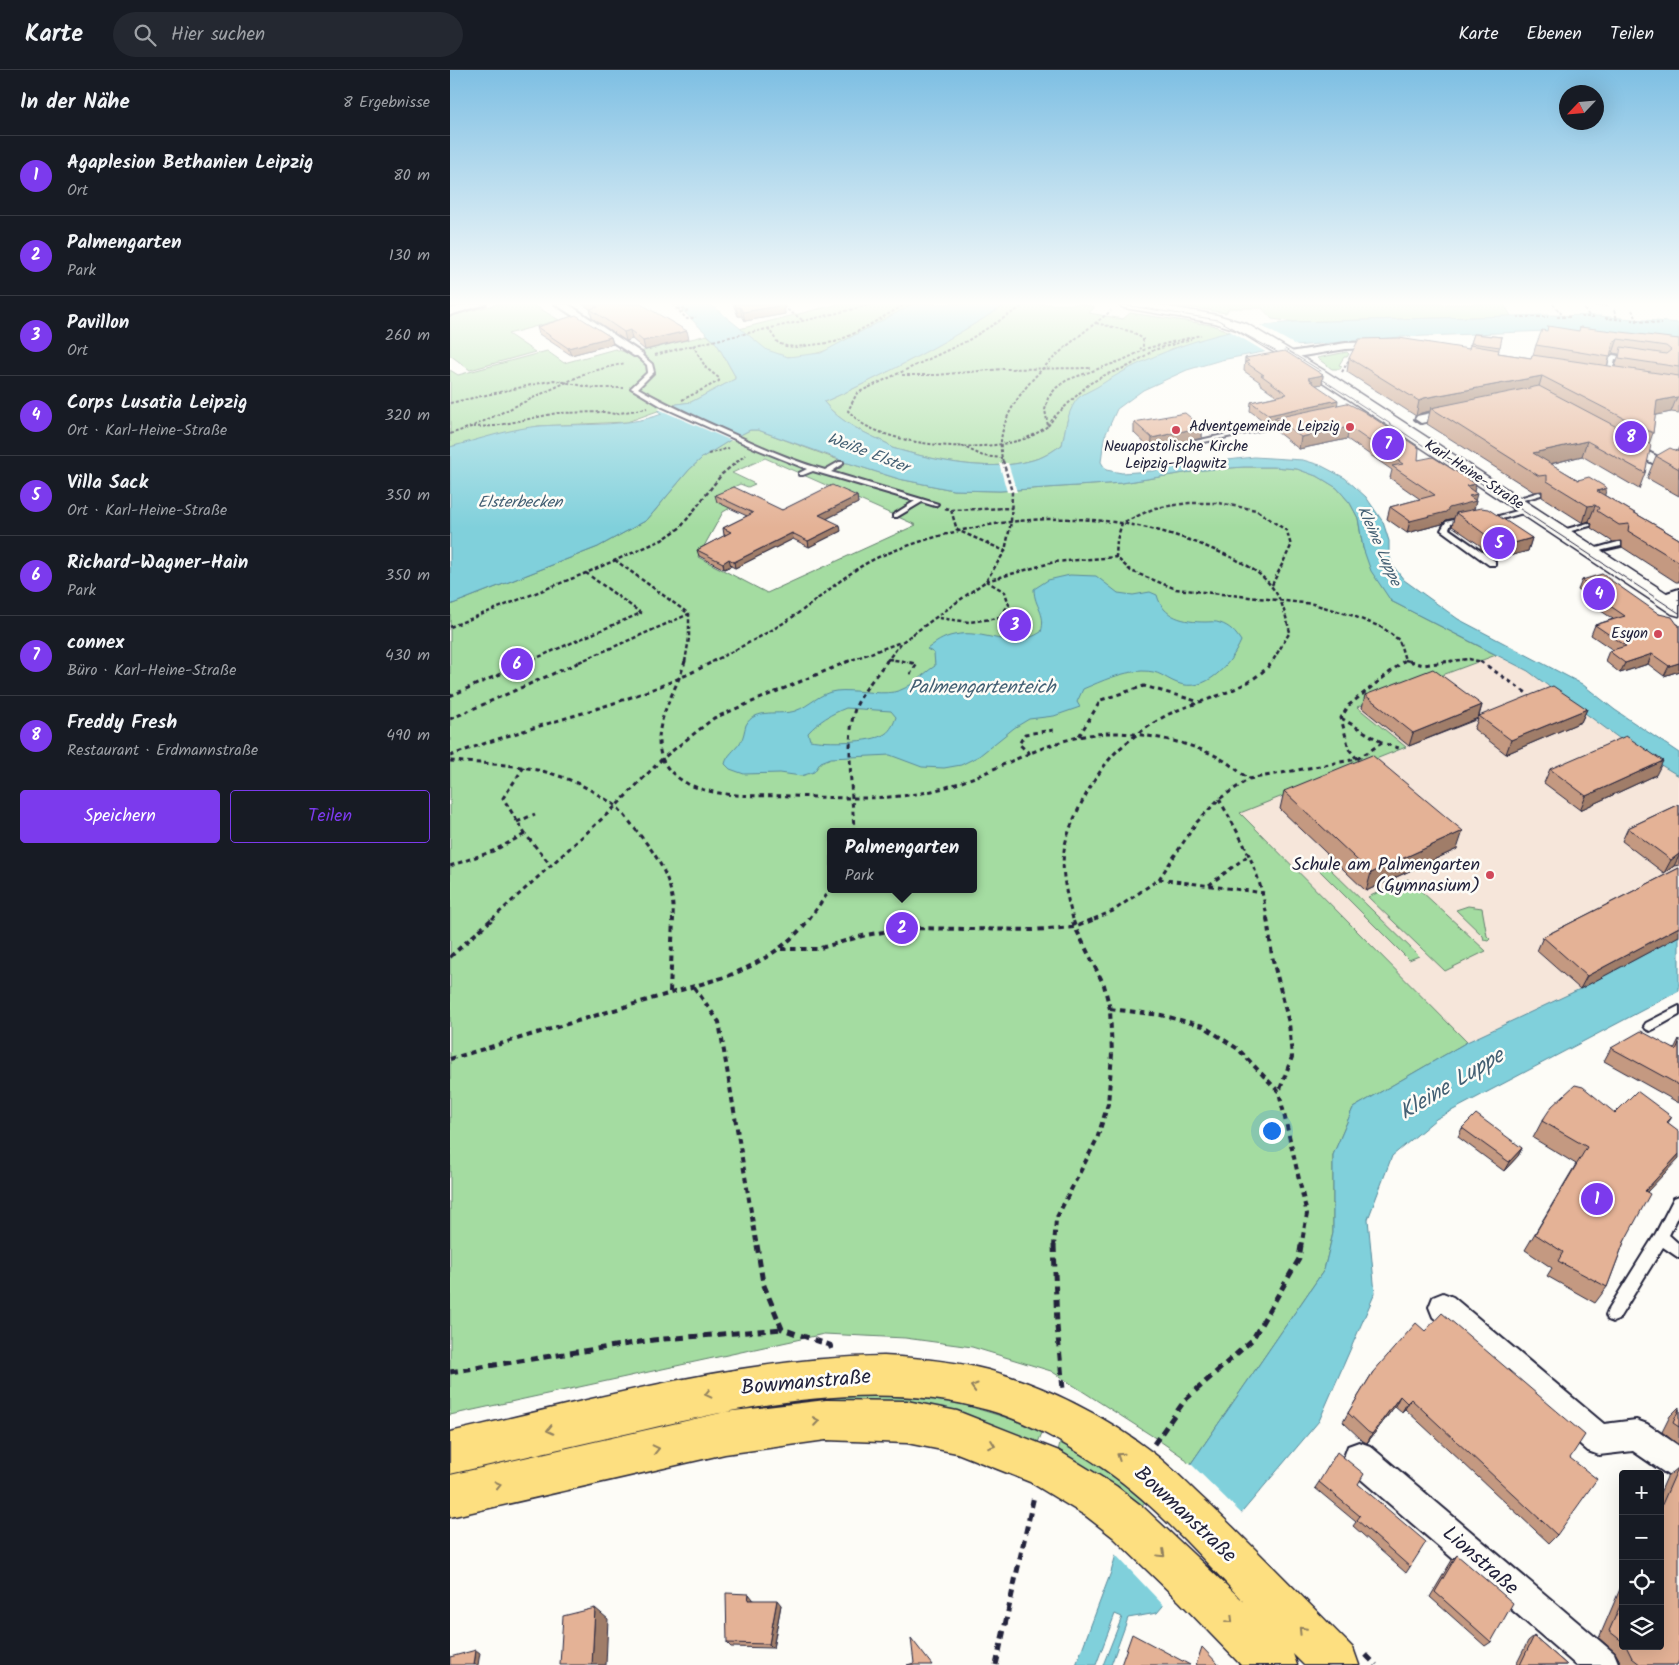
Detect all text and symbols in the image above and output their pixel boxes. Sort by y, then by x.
search box [113,12,463,57]
text: Karte [25,15,83,54]
text: Hier suchen [171,20,265,50]
text: Karte [1458,20,1499,49]
text: Ebenen [1527,20,1582,49]
text: Teilen [1610,20,1654,49]
icon: search [131,21,159,49]
north arrow [1559,85,1604,130]
text: In der Nähe [20,86,130,119]
text: 8 Ergebnisse [343,90,430,115]
text: Agaplesion Bethanien Leipzig [67,148,313,178]
text: 1 [34,163,38,188]
text: 80 m [393,163,430,188]
text: Ort [67,178,88,203]
text: Palmengarten [67,228,182,258]
text: 2 [31,243,41,268]
text: 130 m [389,243,430,268]
text: Park [67,258,96,283]
text: Pavillon [67,308,129,338]
text: 3 [32,323,40,348]
text: 260 m [385,323,430,348]
text: Ort [67,338,88,363]
text: Corps Lusatia Leipzig [67,388,247,418]
text: 4 [32,403,40,428]
text: 320 m [384,403,430,428]
place label: Adventgemeinde Leipzig [1189,415,1340,439]
text: Ort · Karl-Heine-Straße [67,418,227,443]
pin: 8 [1615,418,1647,456]
marker: Adventgemeinde Leipzig [1344,421,1356,433]
marker: Neuapostolische Kirche Leipzig-Plagwitz [1170,424,1182,436]
pin: 7 [1372,425,1404,463]
water label: Weiße Elster [824,426,916,481]
street label: Karl-Heine-Straße [1419,434,1529,516]
place label: Neuapostolische Kirche Leipzig-Plagwitz [1104,435,1248,476]
text: Villa Sack [67,468,148,498]
text: 5 [32,483,40,508]
text: 350 m [385,483,430,508]
water label: Elsterbecken [478,490,564,515]
text: Ort · Karl-Heine-Straße [67,498,227,523]
water label: Kleine Luppe [1350,502,1409,592]
pin: 5 [1483,524,1515,562]
text: Richard-Wagner-Hain [67,548,248,578]
text: 6 [32,563,40,588]
text: 350 m [385,563,430,588]
pin: 4 [1583,575,1615,613]
text: Park [67,578,96,603]
pin: 3 [999,606,1031,644]
place label: Esyon [1611,622,1648,646]
text: connex [67,628,124,658]
marker: Esyon [1652,628,1664,640]
text: 7 [32,643,40,668]
text: 430 m [385,643,430,668]
pin: 6 [501,645,533,683]
text: Büro · Karl-Heine-Straße [67,658,236,683]
water label: Palmengartenteich [908,673,1057,703]
text: Freddy Fresh [67,708,177,738]
text: 8 [31,723,41,748]
text: 490 m [386,723,430,748]
text: Restaurant · Erdmannstraße [67,738,258,763]
button: Speichern [20,790,220,843]
button: Teilen [230,790,430,843]
popup [827,828,977,893]
text: Palmengarten [845,833,959,863]
place label: Schule am Palmengarten (Gymnasium) [1292,851,1480,901]
text: Park [845,863,874,888]
marker: Schule am Palmengarten (Gymnasium) [1484,869,1496,881]
pin: 2 [886,909,918,947]
water label: Kleine Luppe [1393,1039,1513,1130]
your location [1259,1118,1285,1144]
pin: 1 [1581,1180,1613,1218]
street label: Bowmanstraße [740,1361,873,1405]
one-way arrow [969,1382,978,1393]
one-way arrow [704,1388,713,1399]
one-way arrow [812,1416,820,1427]
one-way arrow [545,1424,554,1435]
one-way arrow [988,1439,996,1449]
one-way arrow [651,1444,660,1455]
one-way arrow [1116,1453,1126,1462]
street label: Bowmanstraße [1126,1458,1244,1572]
map controls [1619,1470,1664,1650]
button: + [1619,1470,1664,1515]
one-way arrow [493,1481,502,1491]
button: − [1619,1515,1664,1560]
street label: Lionstraße [1434,1518,1526,1604]
one-way arrow [1156,1548,1165,1557]
button: locate [1619,1560,1664,1605]
button: layers [1619,1605,1664,1650]
one-way arrow [1224,1614,1233,1623]
one-way arrow [1299,1627,1308,1636]

